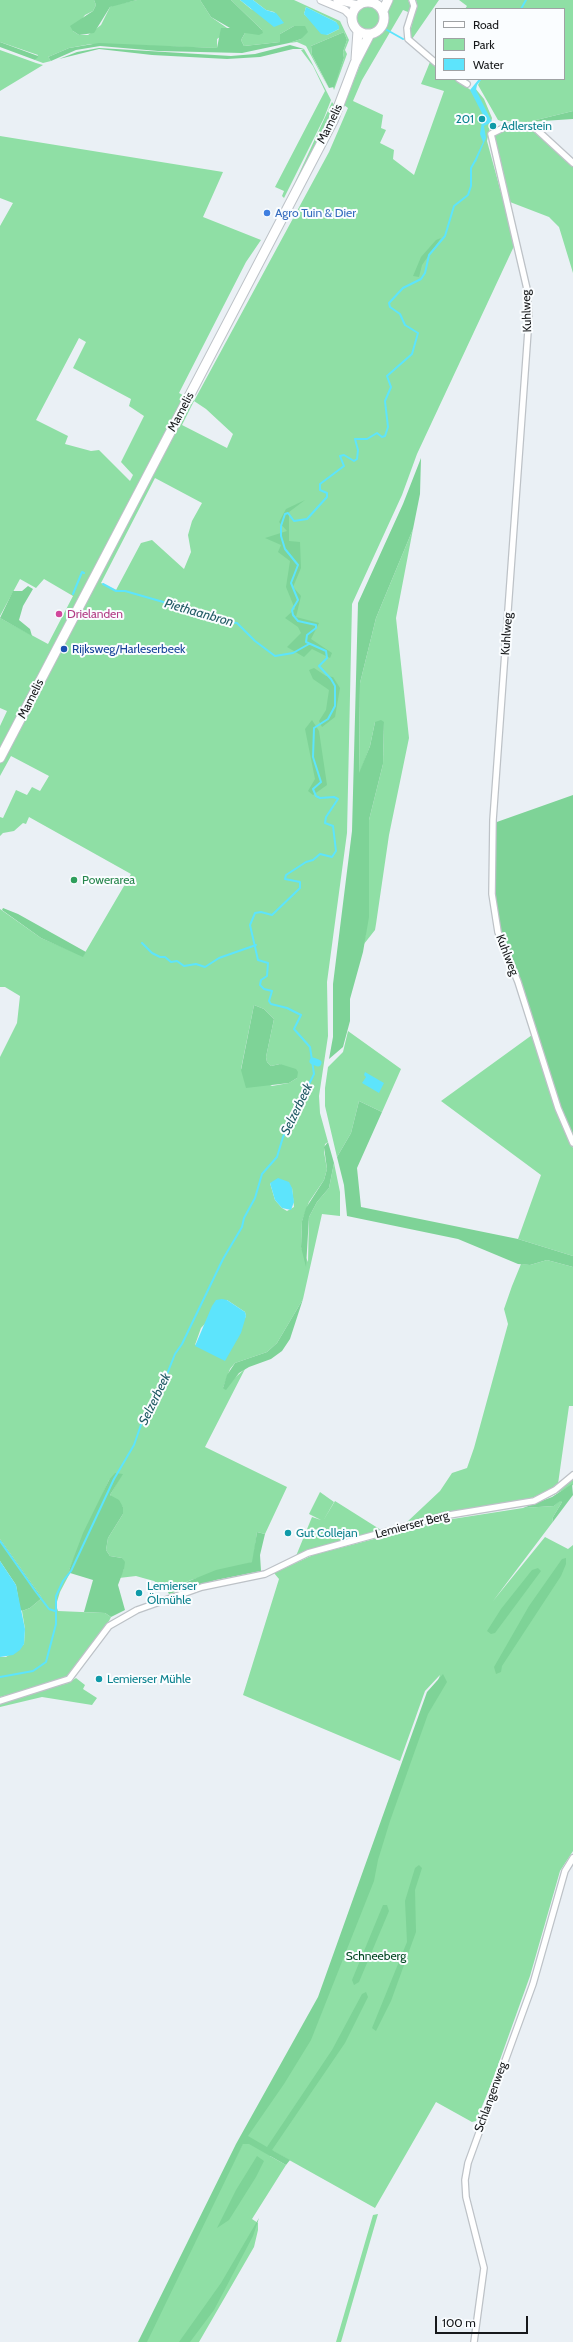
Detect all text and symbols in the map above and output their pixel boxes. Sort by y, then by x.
legend [435,8,565,80]
text: Road [473,17,499,32]
text: Park [473,37,495,52]
text: Water [473,57,503,72]
street label: Mamelis [314,102,346,146]
place label: 201 [455,112,474,126]
marker: 201 [477,114,487,124]
place label: Adlerstein [501,119,552,133]
marker: Adlerstein [488,121,498,131]
place label: Agro Tuin & Dier [275,206,356,220]
marker: Agro Tuin & Dier [262,208,272,218]
street label: Kuhlweg [519,289,535,333]
street label: Mamelis [165,390,197,434]
water label: Piethaanbron [163,596,235,630]
place label: Drielanden [67,607,123,621]
marker: Drielanden [54,609,64,619]
street label: Kuhlweg [498,612,516,656]
place label: Rijksweg/Harleserbeek [72,642,185,656]
marker: Rijksweg/Harleserbeek [59,644,69,654]
street label: Mamelis [15,677,47,721]
place label: Powerarea [82,873,135,887]
marker: Powerarea [69,875,79,885]
street label: Kuhlweg [493,932,521,978]
water label: Selzerbeek [278,1081,316,1137]
water label: Selzerbeek [136,1371,174,1427]
street label: Lemierser Berg [374,1508,450,1542]
place label: Gut Collejan [296,1526,358,1540]
marker: Gut Collejan [283,1528,293,1538]
place label: Lemierser Ölmühle [147,1579,197,1607]
marker: Lemierser Ölmühle [134,1588,144,1598]
place label: Lemierser Mühle [107,1672,191,1686]
marker: Lemierser Mühle [94,1674,104,1684]
park label: Schneeberg [346,1949,406,1963]
street label: Schlangenweg [472,2060,510,2134]
scale bar [437,2308,530,2334]
text: 100 m [442,2315,476,2330]

